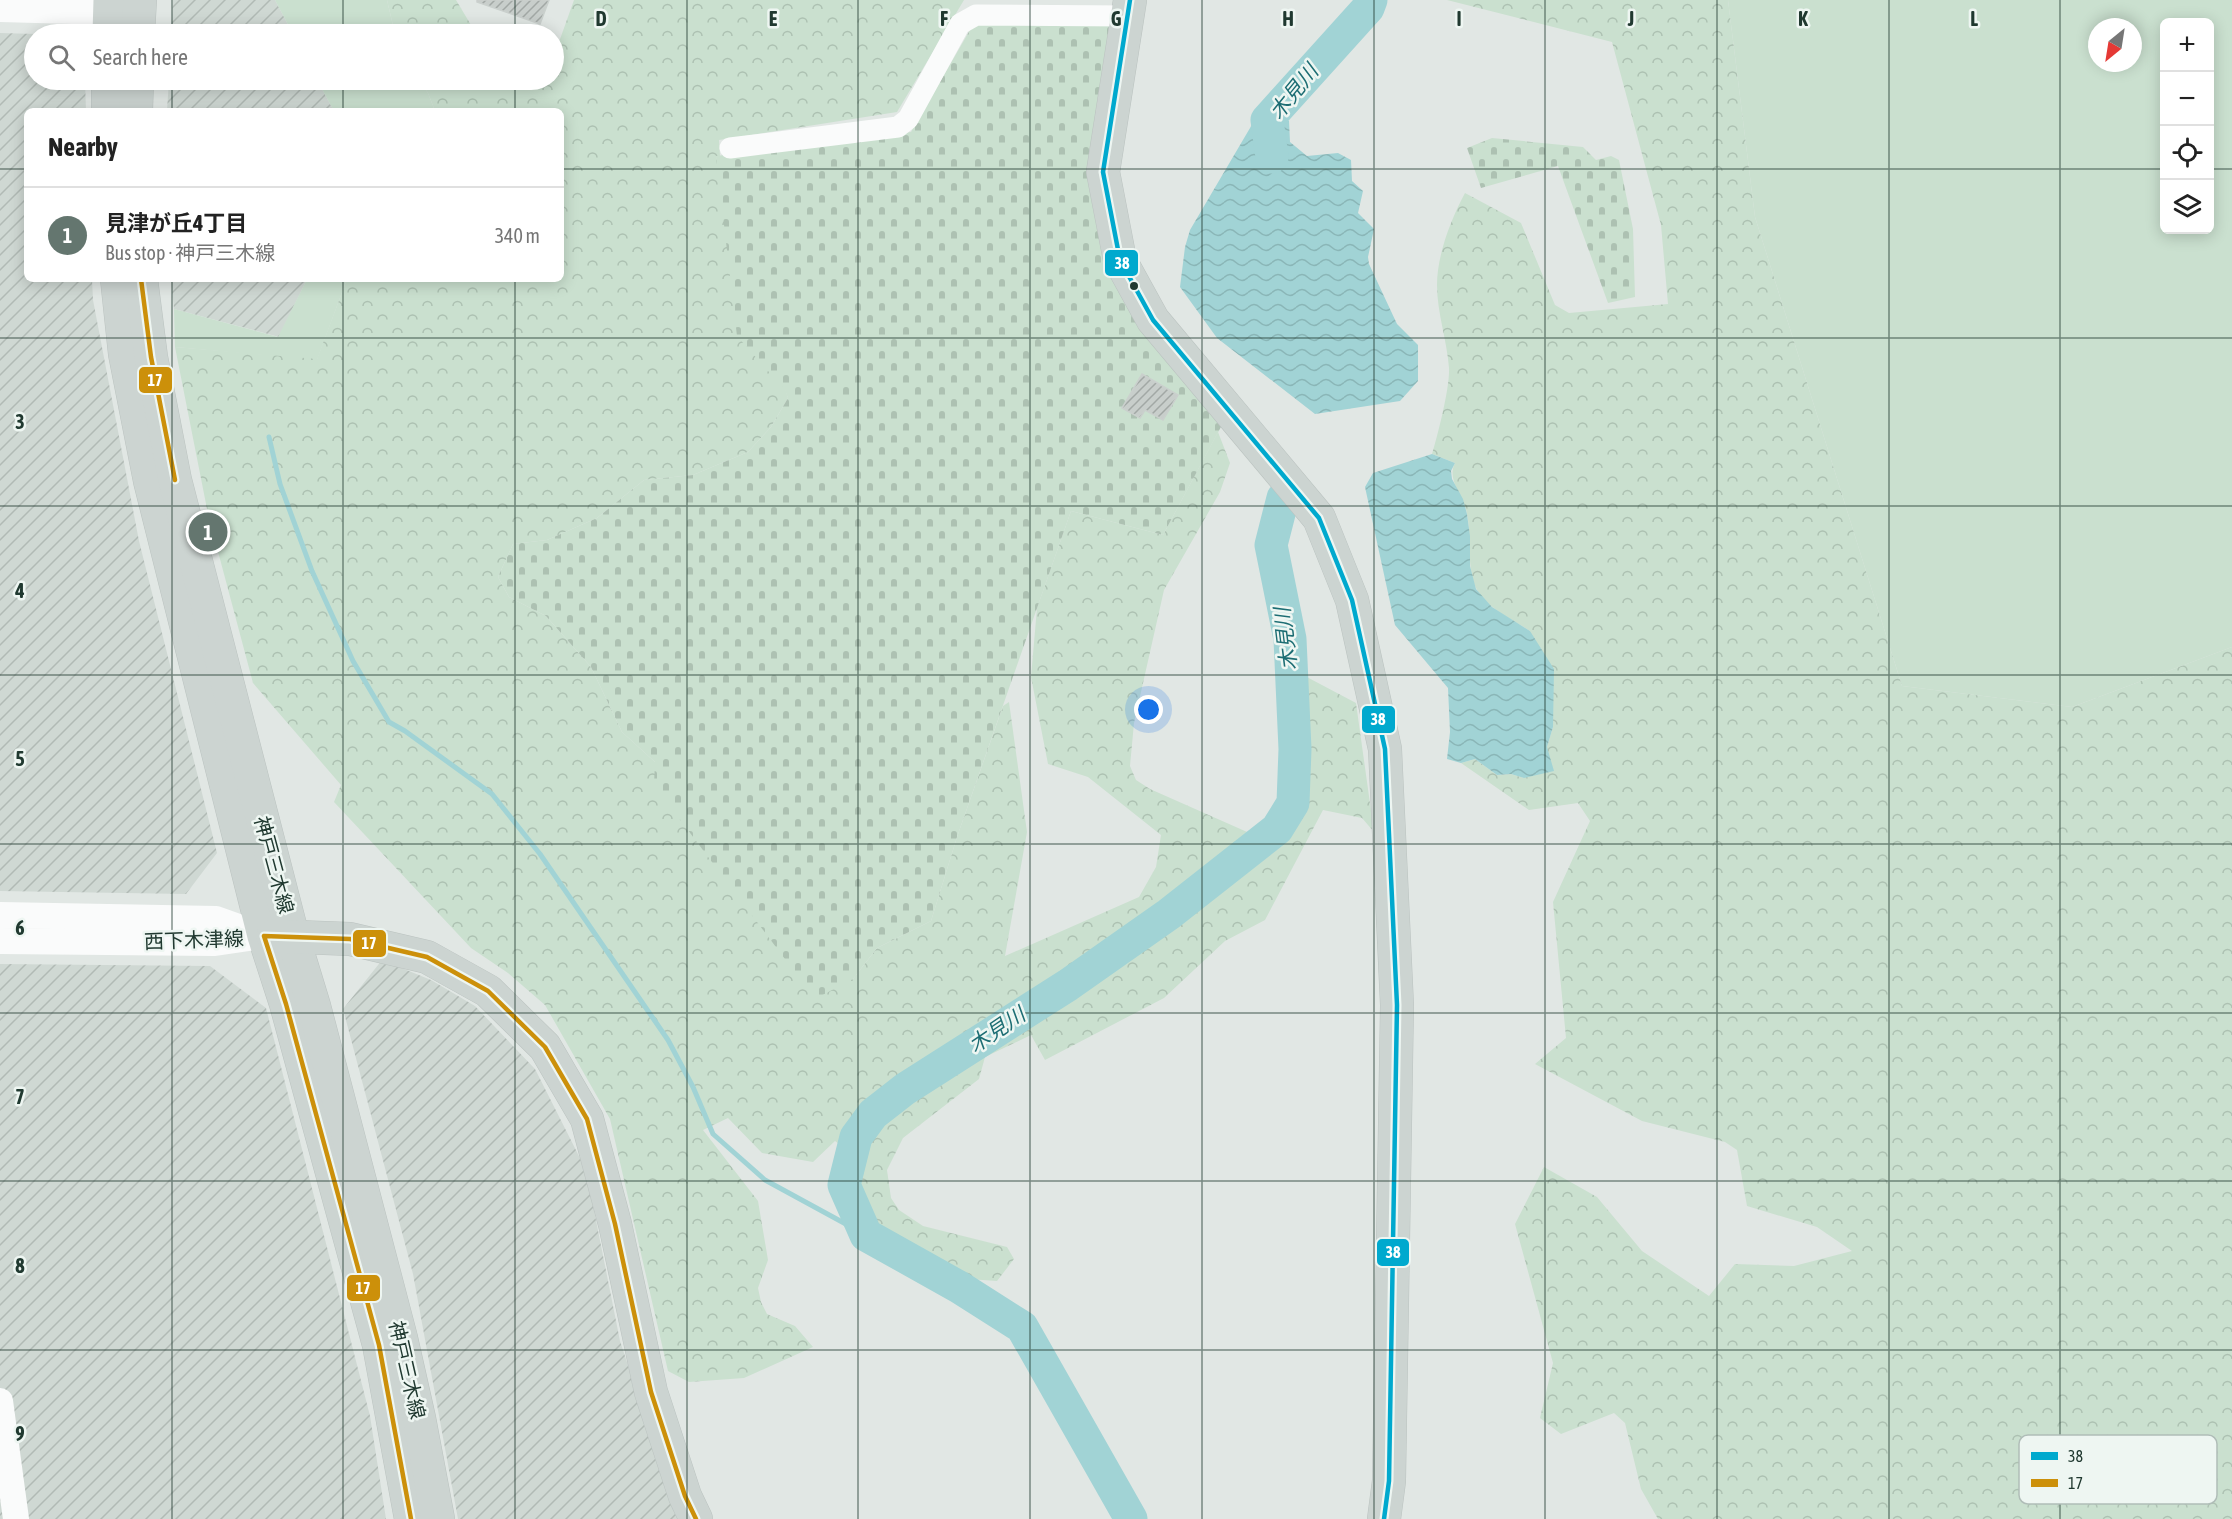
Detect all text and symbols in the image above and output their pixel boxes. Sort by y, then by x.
text: D [595,7,607,30]
text: E [769,7,778,30]
text: F [940,7,948,30]
text: G [1111,7,1122,30]
text: H [1282,7,1294,30]
text: I [1456,7,1462,30]
text: J [1627,7,1634,30]
text: K [1798,7,1808,30]
text: L [1970,7,1978,30]
north arrow [2088,18,2142,72]
map controls [2160,18,2214,234]
button: + [2160,18,2214,72]
search box [24,24,564,90]
icon: search [45,41,78,74]
text: Search here [93,44,188,70]
water label: 木見川 [1264,58,1324,123]
button: − [2160,72,2214,126]
button: locate [2160,126,2214,180]
text: Nearby [48,132,118,162]
button: layers [2160,180,2214,234]
text: 見津が丘4丁目 [105,210,247,236]
text: 1 [63,224,72,247]
text: 340 m [495,224,540,247]
text: Bus stop · 神戸三木線 [105,241,275,264]
line badge: 38 [1104,249,1139,277]
text: 38 [1114,254,1130,272]
unlabelled marker [1128,280,1140,292]
line badge: 17 [138,366,173,394]
text: 17 [147,371,163,389]
text: 3 [15,410,25,433]
pin: 1 [188,510,228,554]
text: 4 [14,579,25,602]
water label: 木見川 [1269,604,1301,672]
your location [1134,695,1163,724]
line badge: 38 [1361,705,1396,734]
text: 38 [1370,710,1386,728]
text: 5 [15,747,25,770]
street label: 神戸三木線 [250,814,299,916]
text: 6 [15,916,25,939]
street label: 西下木津線 [144,926,244,953]
line badge: 17 [352,929,387,958]
text: 17 [361,934,377,952]
water label: 木見川 [964,1000,1031,1057]
text: 7 [15,1085,25,1108]
line badge: 38 [1376,1238,1410,1267]
text: 38 [1385,1243,1401,1261]
text: 8 [15,1254,25,1277]
line badge: 17 [346,1274,381,1302]
text: 17 [355,1279,371,1297]
street label: 神戸三木線 [385,1319,430,1421]
text: 9 [15,1422,25,1445]
legend [2019,1435,2217,1504]
text: 38 [2068,1447,2083,1465]
text: 17 [2068,1474,2083,1492]

